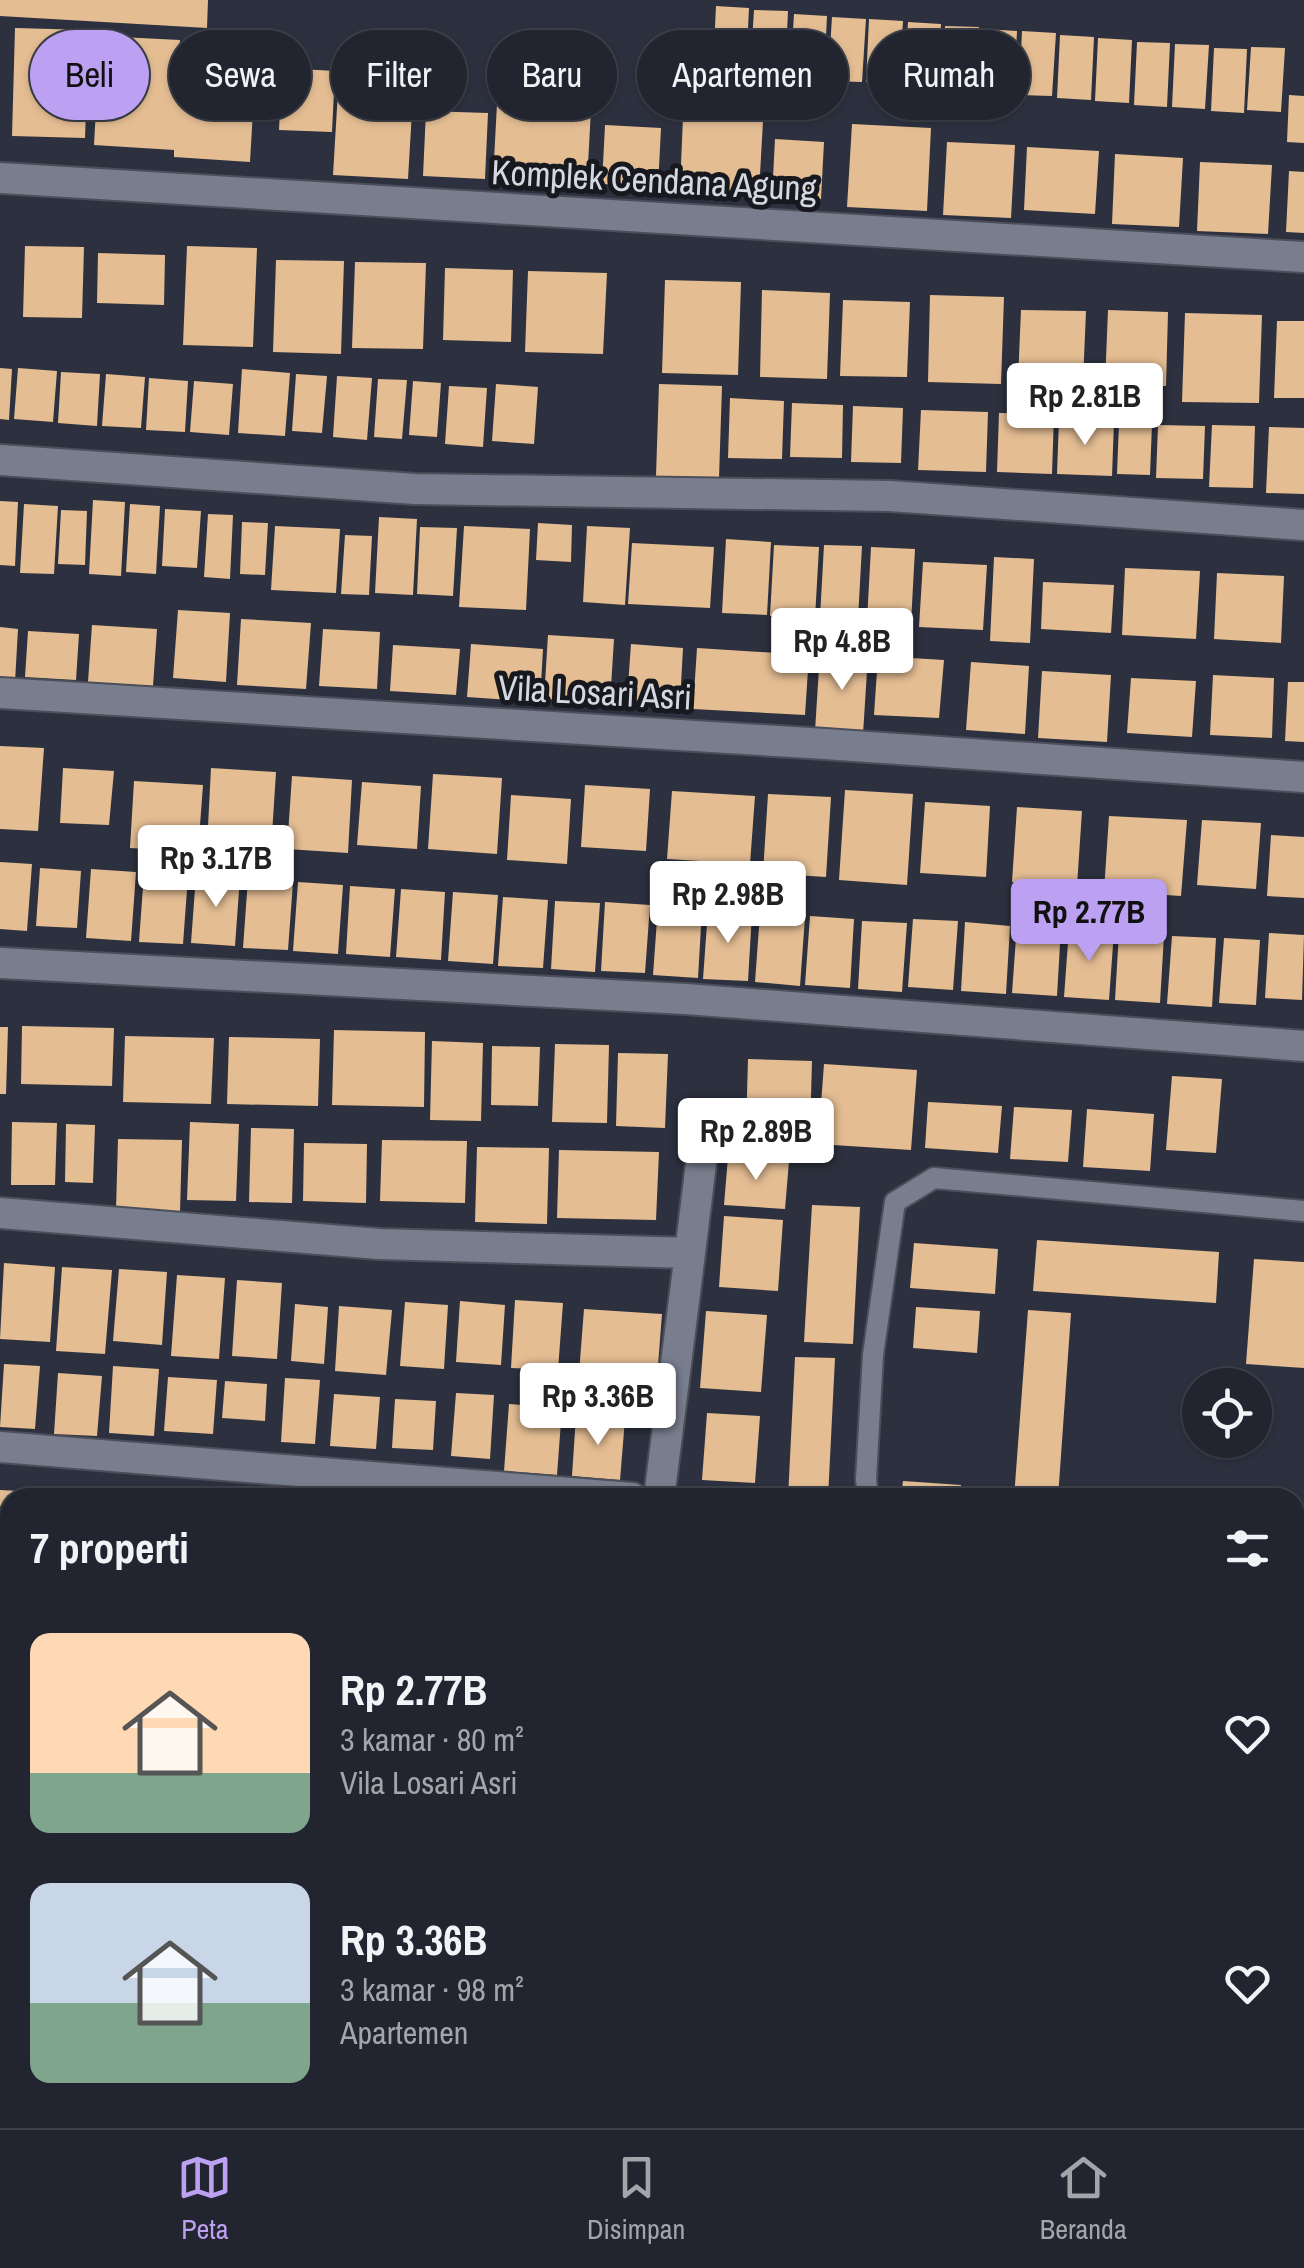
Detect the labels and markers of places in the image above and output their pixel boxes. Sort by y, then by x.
pin: Rp 2.81B [982,363,1188,448]
pin: Rp 4.8B [750,608,934,693]
pin: Rp 3.17B [113,825,319,910]
pin: Rp 2.98B [625,861,831,946]
pin: Rp 2.77B [986,879,1192,964]
pin: Rp 2.89B [653,1098,859,1183]
pin: Rp 3.36B [495,1363,701,1448]

